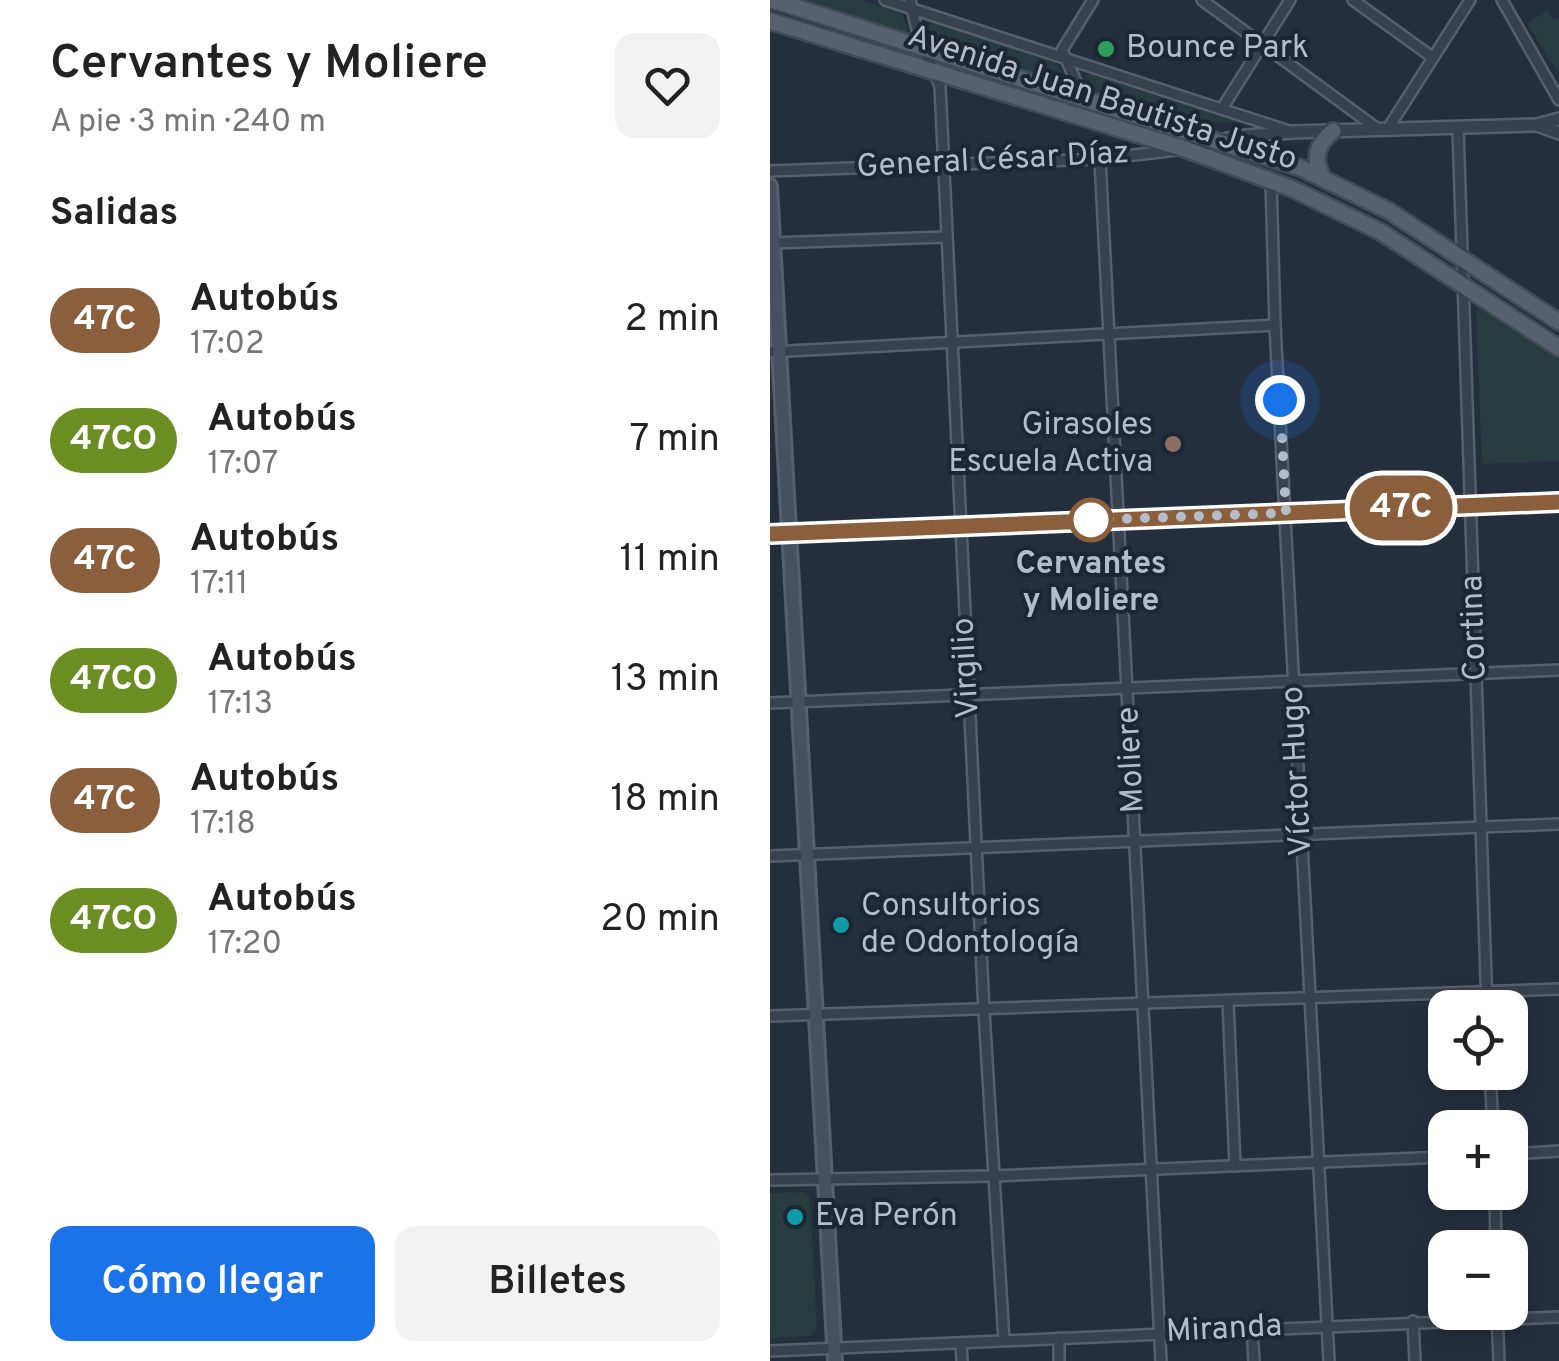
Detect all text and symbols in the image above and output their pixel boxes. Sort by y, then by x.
street label: Avenida Juan Bautista Justo [902,17,1302,181]
place label: Bounce Park [1126,29,1309,69]
button: heart [615,33,720,138]
text: Cervantes y Moliere [50,35,488,95]
marker: Bounce Park [1095,38,1117,60]
text: A pie · 3 min · 240 m [50,103,326,143]
street label: General César Díaz [856,134,1130,188]
text: Salidas [50,190,178,239]
text: Autobús [190,276,339,325]
text: 2 min [625,296,720,345]
text: 47C [74,298,136,342]
text: 17:02 [190,325,265,365]
your location [1255,375,1305,425]
text: Autobús [207,396,357,445]
place label: Girasoles Escuela Activa [948,406,1153,483]
text: 7 min [630,416,720,465]
text: 47CO [70,418,157,462]
marker: Girasoles Escuela Activa [1162,433,1184,455]
text: 17:07 [207,445,278,485]
line badge: 47C [1344,476,1458,540]
text: 47C [1370,486,1432,530]
marker: Cervantes y Moliere [1070,499,1112,541]
text: Autobús [190,516,339,565]
text: 11 min [619,536,720,585]
text: 47C [74,538,136,582]
place label: Cervantes y Moliere [1015,545,1167,622]
text: 17:11 [190,565,248,605]
street label: Cortina [1453,574,1497,682]
street label: Virgilio [944,616,990,720]
text: Autobús [207,636,357,685]
text: 13 min [611,656,720,705]
text: 47CO [70,658,157,702]
text: 17:13 [207,685,273,725]
street label: Víctor Hugo [1274,685,1322,857]
street label: Moliere [1109,706,1155,814]
text: Autobús [190,756,339,805]
text: 18 min [610,776,720,825]
text: 47C [74,778,136,822]
text: 17:18 [190,805,256,845]
text: Autobús [207,876,357,925]
place label: Consultorios de Odontología [861,887,1079,964]
text: 20 min [600,896,720,945]
text: 47CO [70,898,157,942]
marker: Consultorios de Odontología [830,914,852,936]
text: 17:20 [207,925,282,965]
map controls [1428,990,1528,1330]
button: locate [1428,990,1528,1090]
button: + [1428,1110,1528,1210]
place label: Eva Perón [815,1197,958,1237]
marker: Eva Perón [784,1206,806,1228]
button: Cómo llegar [50,1226,375,1341]
button: Billetes [395,1226,720,1341]
button: − [1428,1230,1528,1330]
street label: Miranda [1165,1307,1283,1353]

